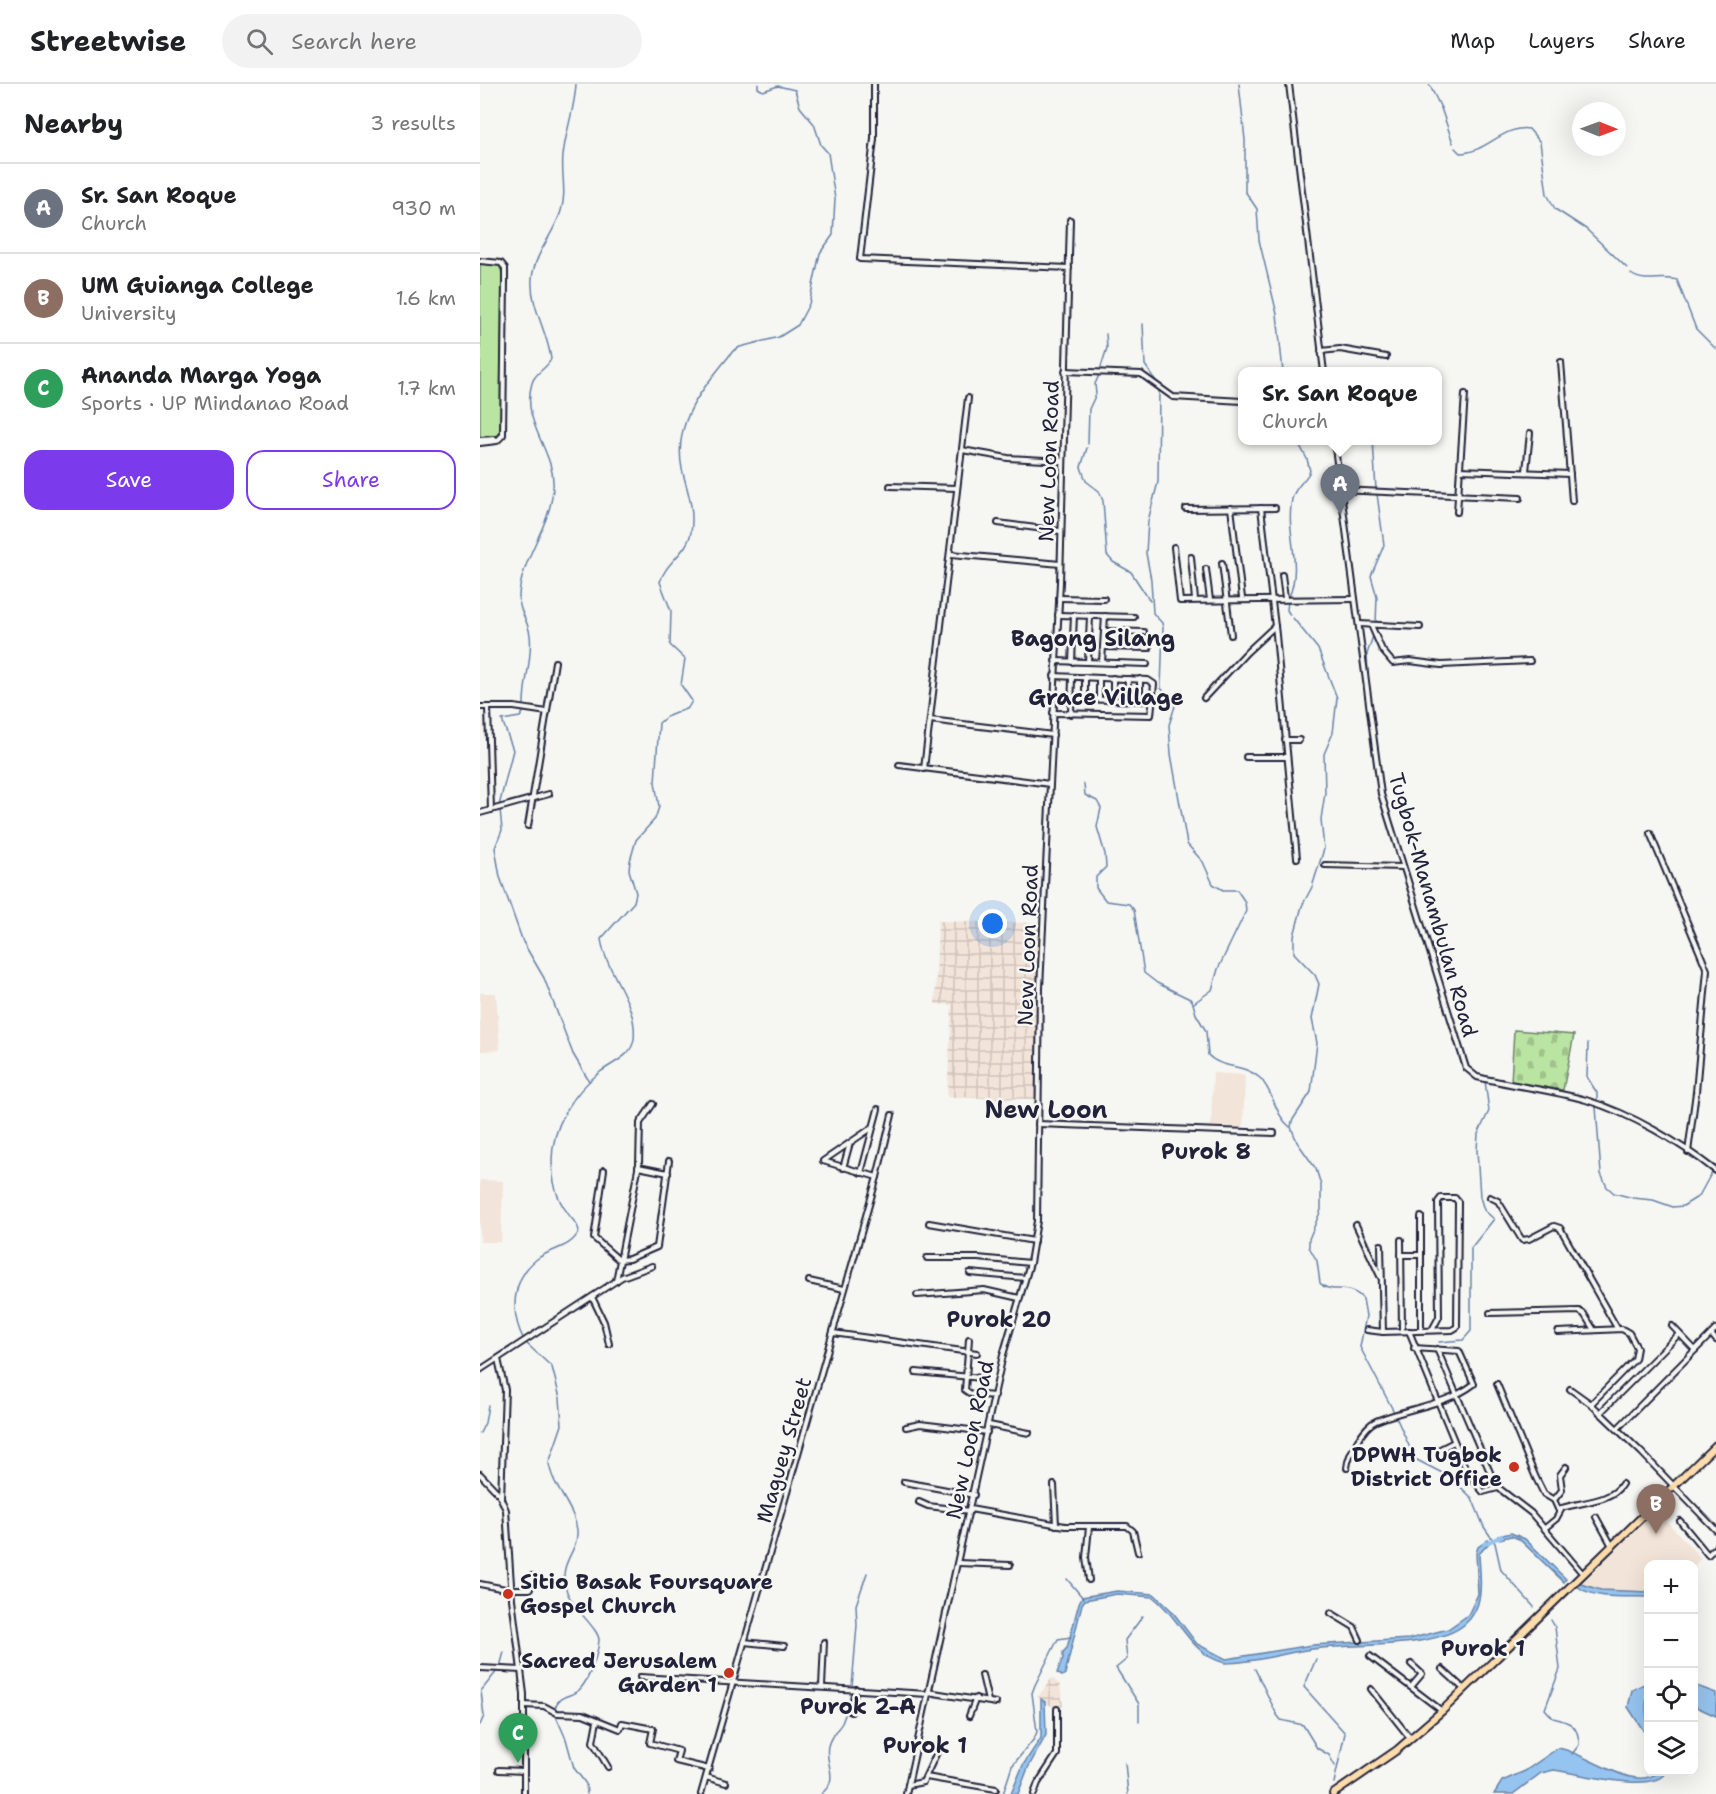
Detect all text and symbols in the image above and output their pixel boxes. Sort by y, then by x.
search box [222,14,642,68]
text: Streetwise [30,22,186,60]
icon: search [243,25,276,58]
text: Search here [291,27,417,56]
text: Map [1450,27,1495,55]
text: Layers [1528,27,1595,55]
text: Share [1628,27,1686,55]
north arrow [1572,102,1626,156]
text: Nearby [24,106,123,141]
text: 3 results [370,110,456,136]
text: Sr. San Roque [81,181,237,210]
text: A [36,195,51,221]
text: 930 m [391,195,456,221]
text: Church [81,210,147,236]
text: UM Guianga College [81,271,314,300]
text: B [37,285,50,311]
text: 1.6 km [396,285,456,311]
text: University [81,300,177,326]
text: Ananda Marga Yoga [81,361,321,390]
popup [1238,367,1442,445]
text: C [37,375,50,401]
text: 1.7 km [397,375,456,401]
text: Sr. San Roque [1262,379,1418,408]
street label: New Loon Road [1032,380,1066,542]
text: Sports · UP Mindanao Road [81,390,349,416]
text: Church [1262,408,1328,434]
button: Save [24,450,234,510]
button: Share [246,450,456,510]
pin: A [1320,464,1360,514]
district label: Bagong Silang [1011,624,1175,653]
district label: Grace Village [1028,683,1184,712]
street label: Tugbok-Manambulan Road [1382,770,1484,1040]
street label: New Loon Road [1011,864,1045,1026]
your location [978,909,1007,938]
district label: New Loon [984,1094,1108,1126]
district label: Purok 8 [1161,1137,1251,1166]
district label: Purok 20 [946,1305,1052,1334]
street label: New Loon Road [939,1358,1001,1522]
street label: Maguey Street [750,1374,818,1526]
place label: DPWH Tugbok District Office [1351,1441,1502,1493]
marker: DPWH Tugbok District Office [1507,1460,1521,1474]
pin: B [1636,1484,1676,1534]
map controls [1644,1560,1698,1776]
button: + [1644,1560,1698,1614]
place label: Sitio Basak Foursquare Gospel Church [520,1568,773,1620]
marker: Sitio Basak Foursquare Gospel Church [501,1587,515,1601]
button: − [1644,1614,1698,1668]
district label: Purok 1 [1441,1634,1525,1663]
place label: Sacred Jerusalem Garden 1 [521,1647,717,1699]
marker: Sacred Jerusalem Garden 1 [722,1666,736,1680]
button: locate [1644,1668,1698,1722]
district label: Purok 2-A [800,1692,916,1721]
pin: C [498,1714,537,1763]
button: layers [1644,1722,1698,1776]
district label: Purok 1 [883,1731,967,1760]

